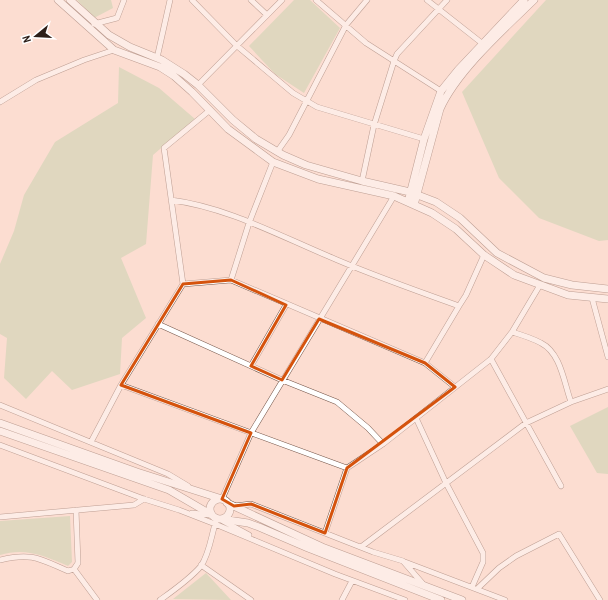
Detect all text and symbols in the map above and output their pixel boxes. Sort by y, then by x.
north arrow [16,16,56,56]
text: N [19,34,34,44]

